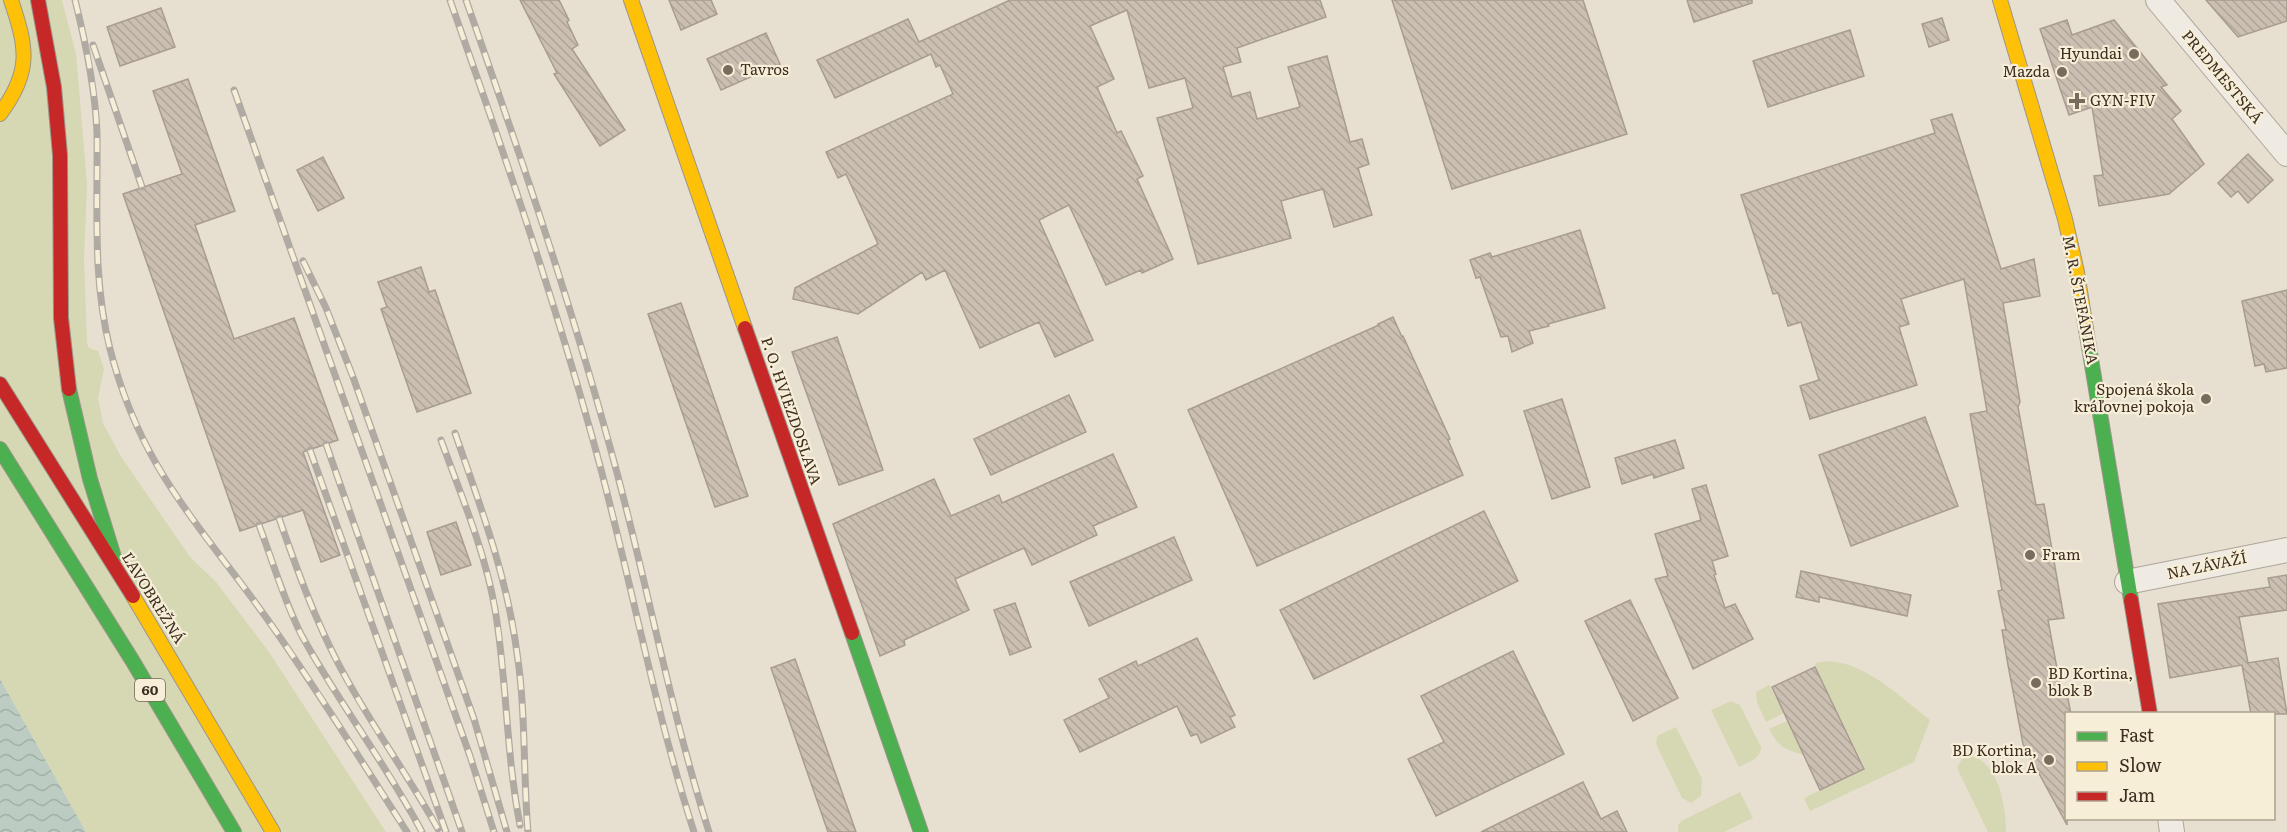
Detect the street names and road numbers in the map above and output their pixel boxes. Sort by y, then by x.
street label: PREDMESTSKÁ [2177,24,2269,128]
street label: M. R. ŠTEFÁNIKA [2058,233,2105,366]
street label: P. O. HVIEZDOSLAVA [756,333,829,488]
street label: NA ZÁVAŽÍ [2165,545,2249,584]
street label: ĽAVOBREŽNÁ [117,547,192,647]
road number: 60 [135,679,165,701]

